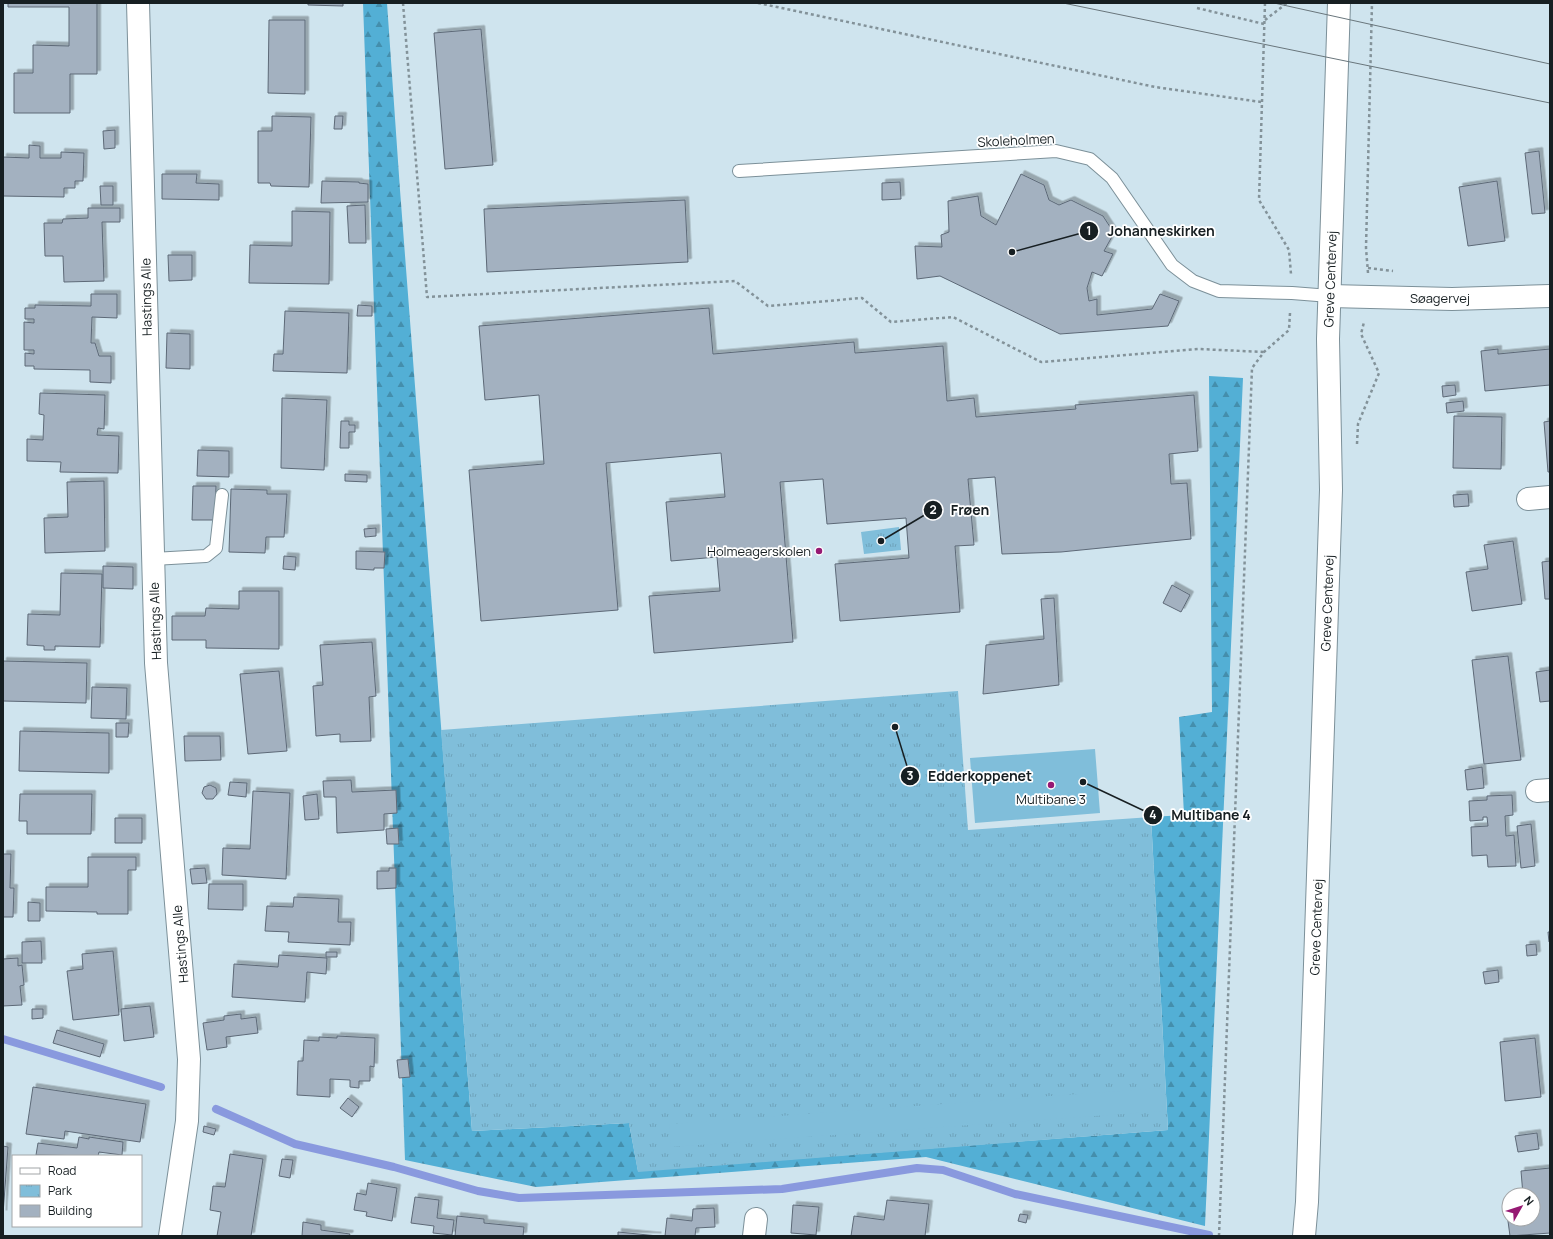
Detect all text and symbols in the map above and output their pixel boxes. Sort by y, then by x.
street label: Skoleholmen [977,129,1055,151]
callout: Johanneskirken [1079,218,1223,244]
text: Johanneskirken [1107,221,1215,240]
text: 1 [1086,222,1092,239]
street label: Greve Centervej [1319,230,1341,328]
street label: Hastings Alle [136,257,156,336]
street label: Søagervej [1410,289,1470,307]
callout: Frøen [923,497,997,523]
text: Frøen [951,500,989,519]
text: 2 [929,501,937,518]
place label: Holmeagerskolen [707,542,811,560]
marker: Holmeagerskolen [814,546,824,556]
street label: Greve Centervej [1316,554,1338,652]
street label: Hastings Alle [145,581,165,660]
callout: Edderkoppenet [900,763,1040,789]
text: Edderkoppenet [928,766,1032,785]
text: 3 [907,767,914,784]
marker: Multibane 3 [1046,780,1056,790]
place label: Multibane 3 [1016,790,1086,808]
callout: Multibane 4 [1143,802,1259,828]
text: Multibane 4 [1171,805,1251,824]
text: 4 [1149,806,1157,823]
street label: Greve Centervej [1305,878,1327,976]
street label: Hastings Alle [168,904,192,984]
legend [12,1155,142,1227]
text: Road [48,1162,76,1179]
text: Park [48,1182,73,1199]
north arrow [1501,1187,1541,1227]
text: N [1521,1193,1538,1208]
text: Building [48,1202,92,1219]

